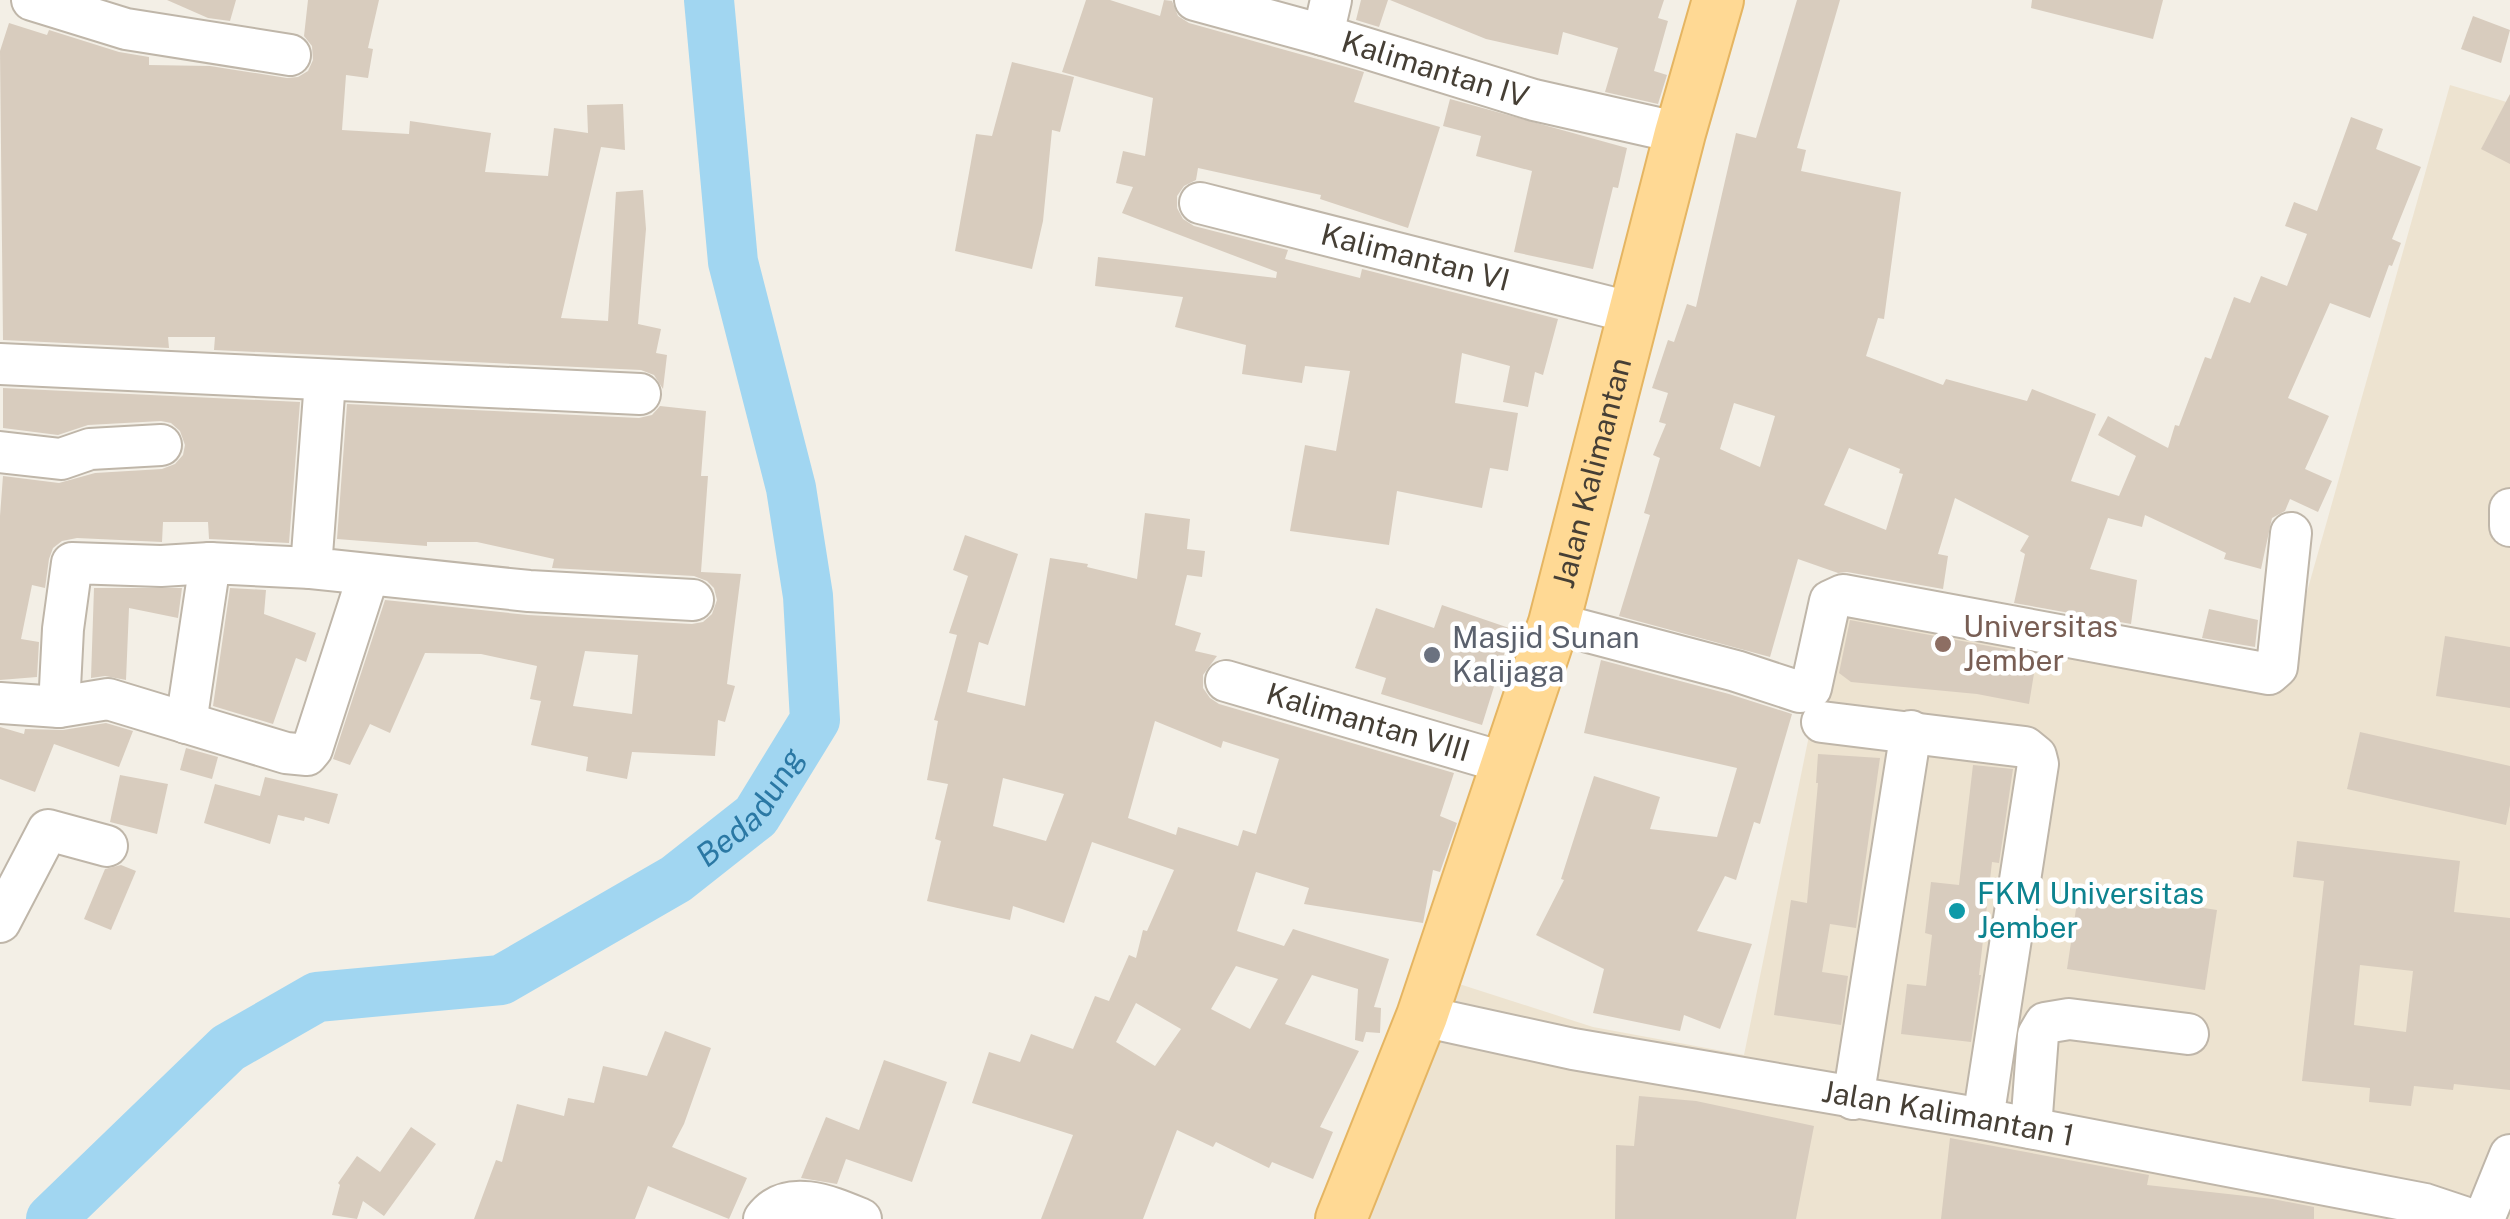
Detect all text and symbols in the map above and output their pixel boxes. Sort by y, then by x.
street label: Kalimantan IV [1337,23,1533,114]
street label: Kalimantan VI [1317,215,1514,298]
street label: Jalan Kalimantan [1545,354,1638,592]
place label: Universitas Jember [1963,608,2118,678]
place label: Masjid Sunan Kalijaga [1452,619,1640,689]
marker: Universitas Jember [1932,633,1954,655]
marker: Masjid Sunan Kalijaga [1421,644,1443,666]
street label: Kalimantan VIII [1262,675,1474,769]
water label: Bedadung [689,741,811,874]
place label: FKM Universitas Jember [1977,875,2204,945]
marker: FKM Universitas Jember [1946,900,1968,922]
street label: Jalan Kalimantan 1 [1819,1073,2077,1153]

